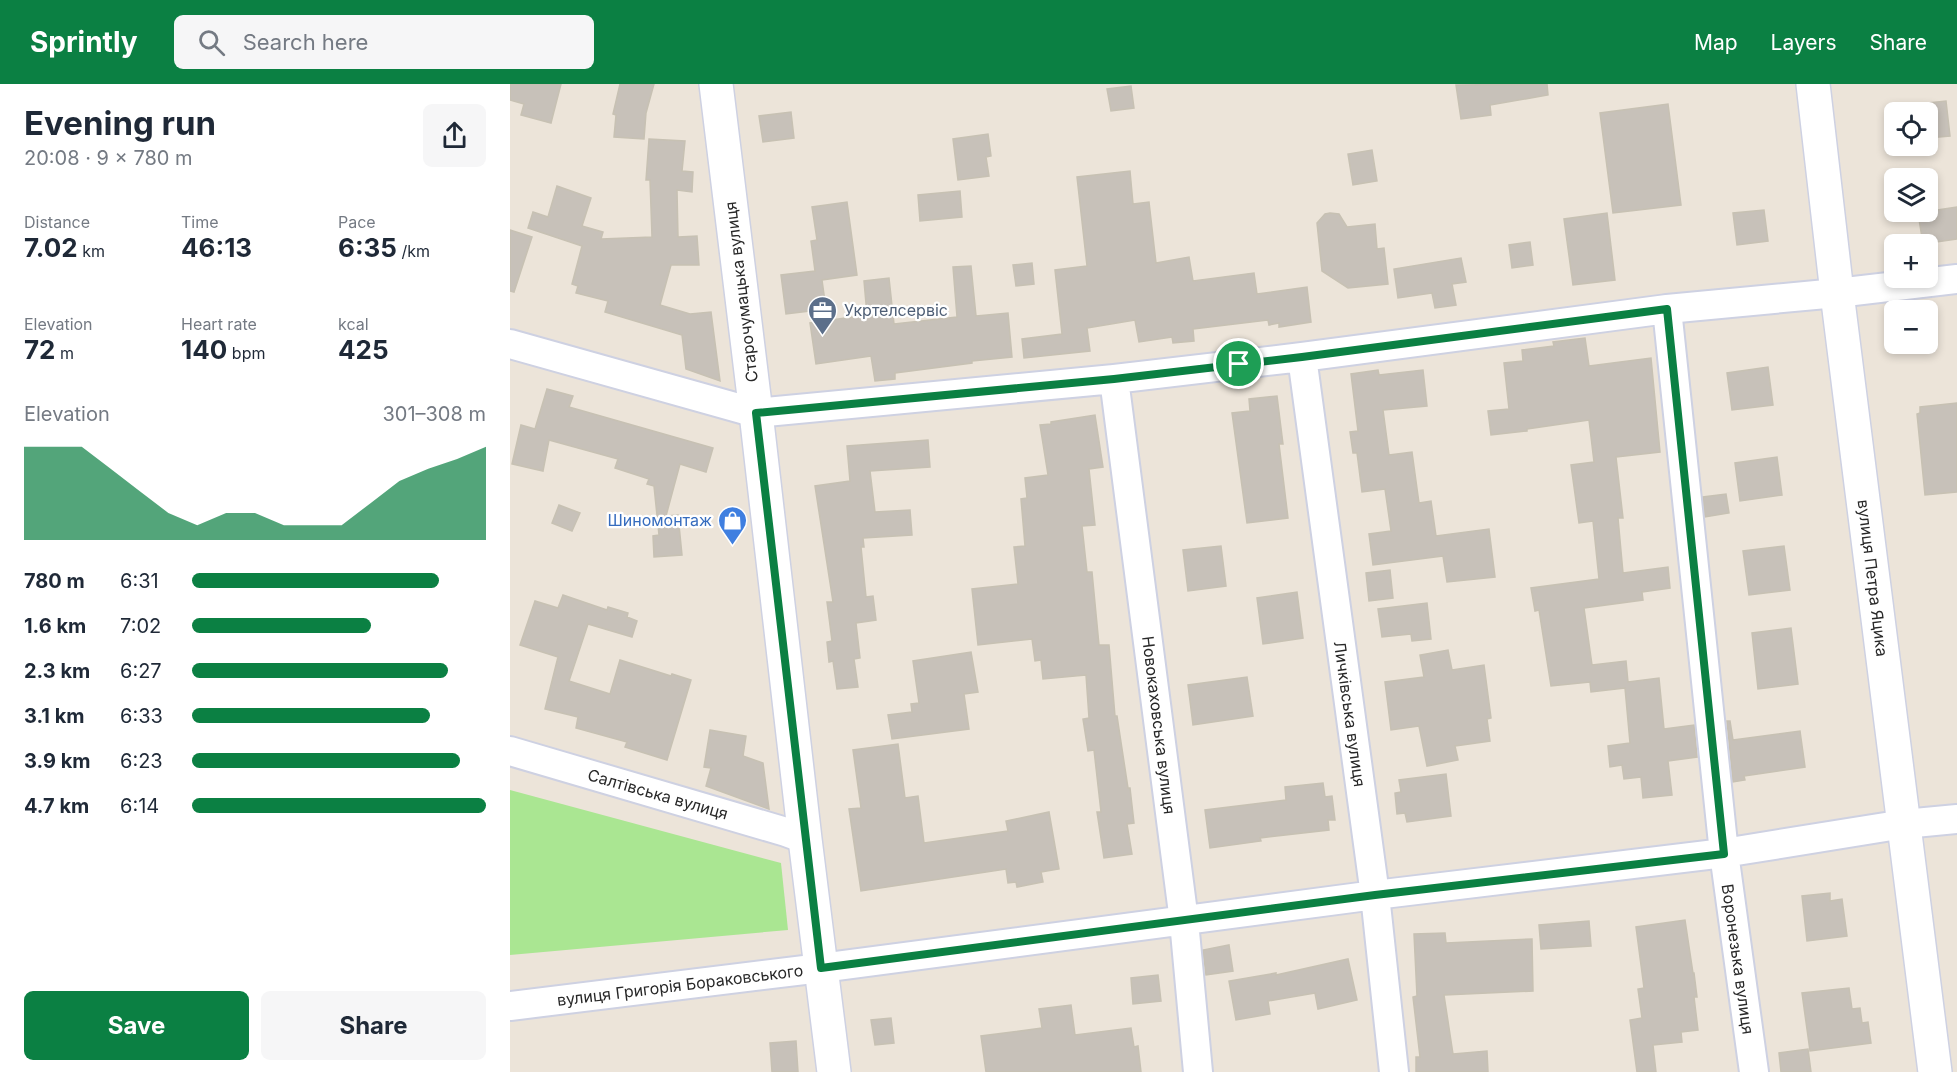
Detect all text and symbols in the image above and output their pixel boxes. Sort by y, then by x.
search box [174,15,594,69]
text: Sprintly [30,25,138,59]
icon: search [195,26,228,59]
text: Search here [243,29,368,55]
text: Map [1694,30,1738,55]
text: Layers [1771,30,1837,55]
text: Share [1870,30,1927,55]
map controls [1884,102,1938,354]
button: locate [1884,102,1938,156]
text: Evening run [24,103,216,143]
button: share [423,104,486,167]
text: 20:08 · 9 × 780 m [24,146,193,170]
button: layers [1884,168,1938,222]
street label: Старочумацька вулиця [720,200,762,384]
text: Distance [24,212,90,232]
text: Time [181,212,219,232]
text: Pace [338,212,376,232]
text: 7.02 [24,232,78,263]
text: 46:13 [181,232,252,263]
text: 6:35 [338,232,397,263]
button: + [1884,234,1938,288]
text: km [78,241,105,261]
text: /km [397,241,430,261]
office icon: Укртелсервіс [807,294,839,336]
place label: Укртелсервіс [844,300,948,320]
button: − [1884,300,1938,354]
text: Elevation [24,314,93,334]
text: Heart rate [181,314,257,334]
text: kcal [338,314,369,334]
text: 72 [24,334,56,365]
text: 140 [181,334,227,365]
text: 425 [338,334,389,365]
pin [1213,338,1264,389]
text: m [56,343,74,363]
text: bpm [227,343,265,363]
icon: arrive [1222,347,1255,380]
text: Elevation [24,402,110,426]
text: 301–308 m [382,402,486,426]
street label: вулиця Петра Яцика [1853,498,1893,658]
shop icon: Шиномонтаж [717,504,749,546]
place label: Шиномонтаж [607,510,712,530]
text: 780 m [24,569,85,593]
text: 6:31 [120,569,159,593]
text: 1.6 km [24,614,86,638]
text: 7:02 [120,614,161,638]
street label: Новокаховська вулиця [1138,635,1180,815]
street label: Личківська вулиця [1330,640,1370,788]
text: 2.3 km [24,659,90,683]
text: 6:27 [120,659,162,683]
text: 3.1 km [24,704,85,728]
text: 6:33 [120,704,163,728]
text: 3.9 km [24,749,91,773]
text: 6:23 [120,749,163,773]
street label: Салтівська вулиця [585,764,731,824]
text: 4.7 km [24,794,89,818]
text: 6:14 [120,794,159,818]
street label: Воронезька вулиця [1718,883,1758,1035]
street label: вулиця Григорія Бораковського [556,960,804,1010]
button: Save [24,991,249,1060]
button: Share [261,991,486,1060]

